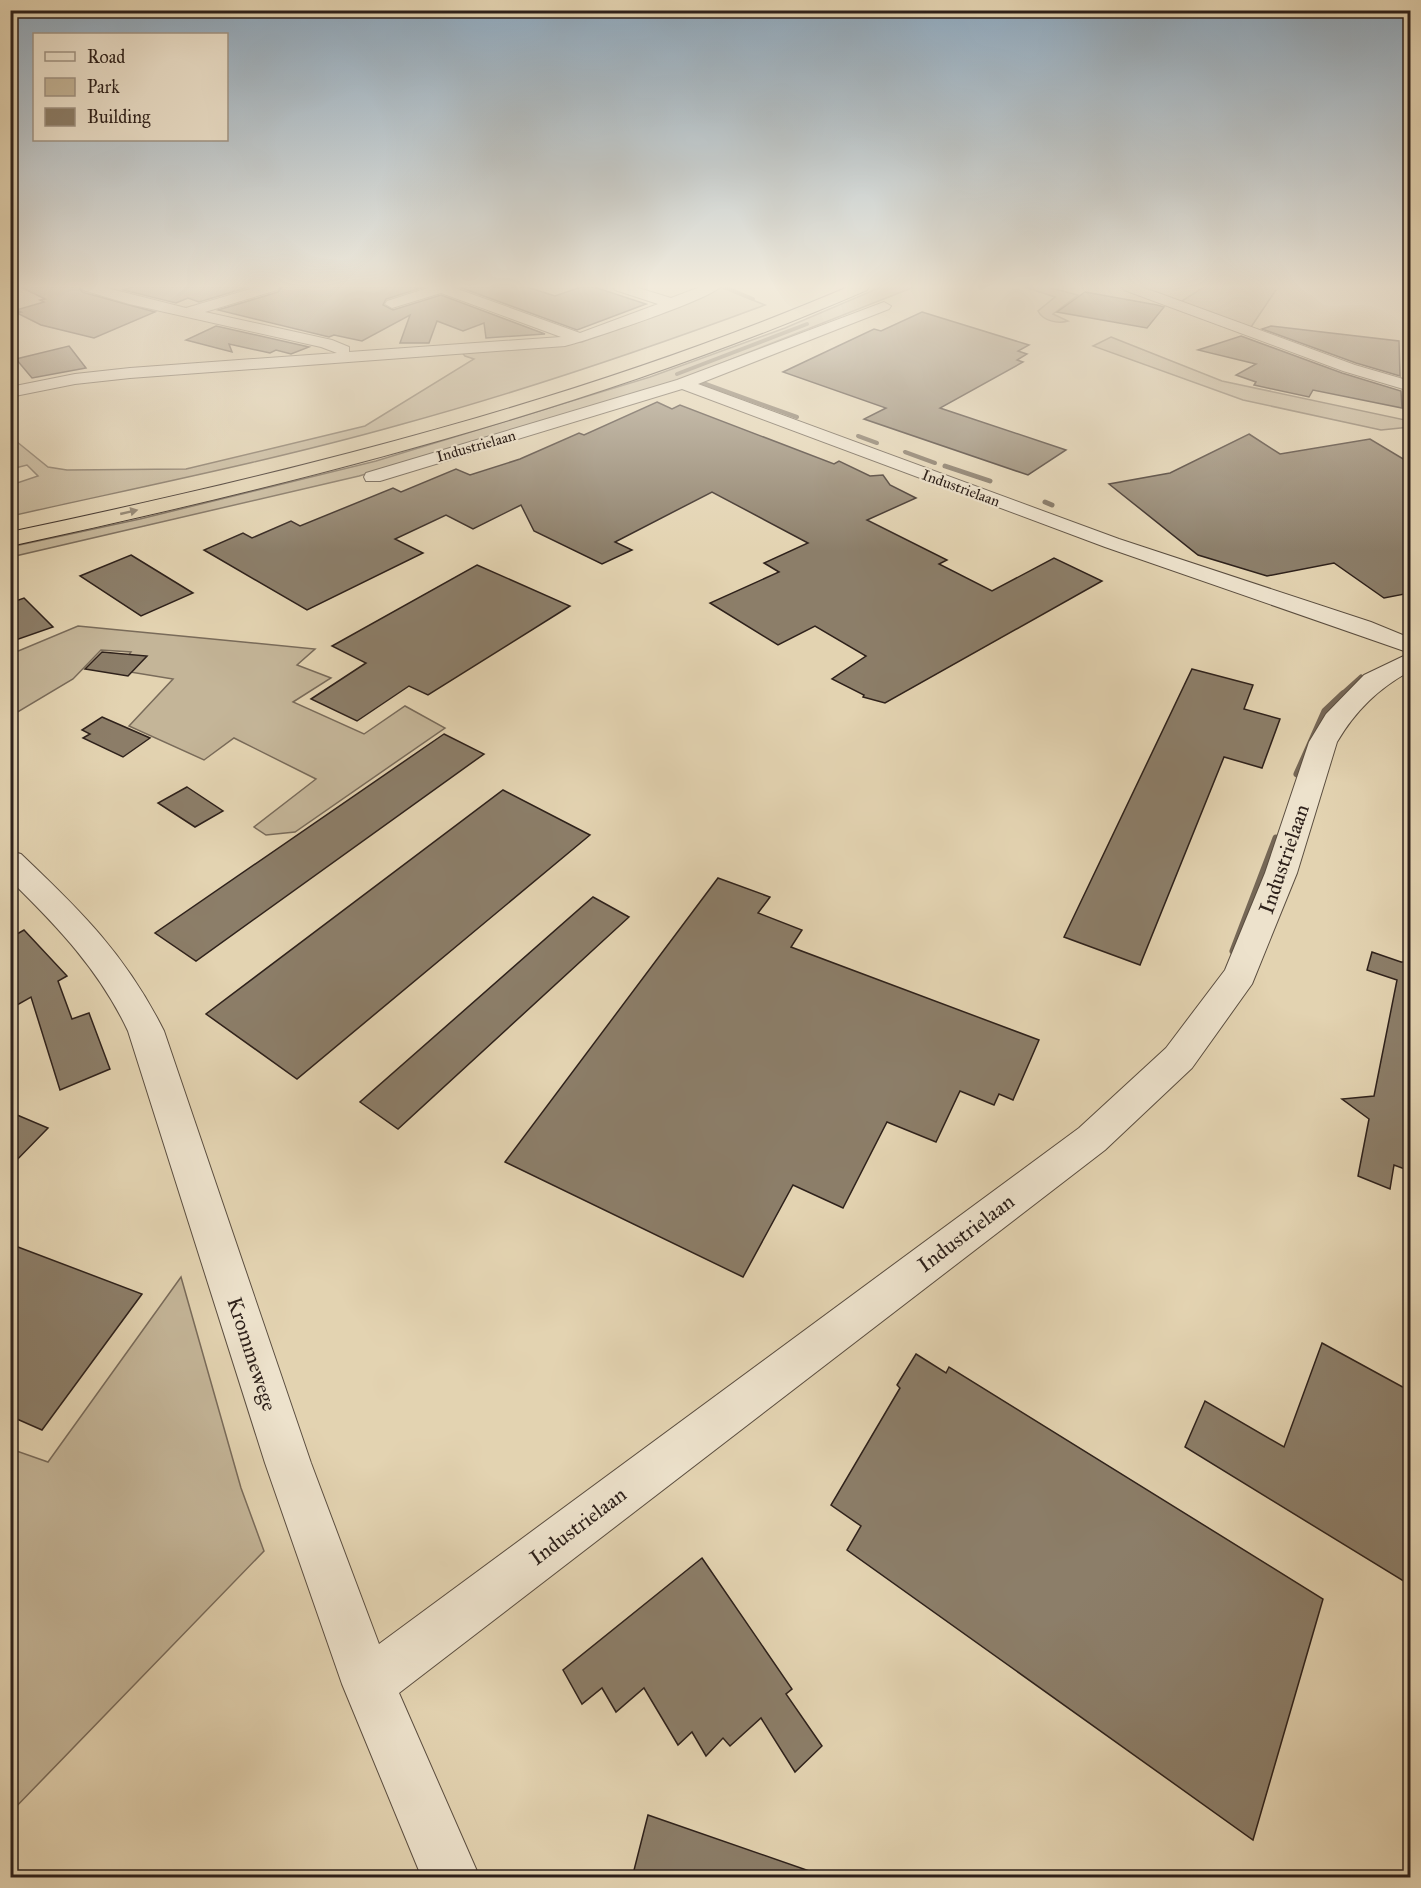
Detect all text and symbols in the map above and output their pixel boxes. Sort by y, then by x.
legend [33,33,228,141]
text: Road [87,46,125,68]
text: Park [87,76,120,98]
text: Building [87,106,151,129]
street label: Industrielaan [434,426,518,466]
street label: Industrielaan [920,466,1002,510]
one-way arrow [120,507,138,517]
street label: Industrielaan [1253,801,1315,917]
street label: Industrielaan [913,1188,1019,1278]
street label: Krommewege [221,1294,283,1414]
street label: Industrielaan [525,1481,631,1571]

